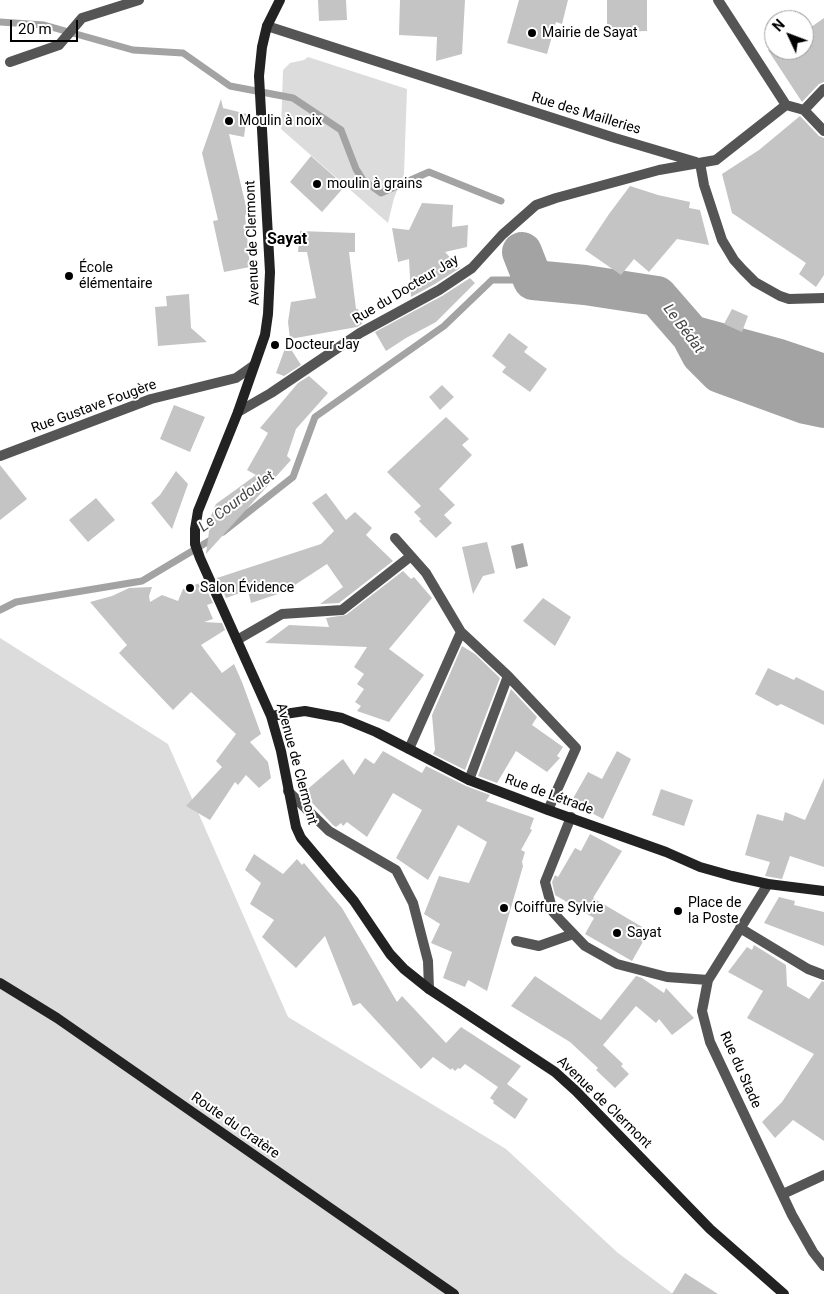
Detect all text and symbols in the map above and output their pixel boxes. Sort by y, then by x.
scale bar [12,10,80,42]
north arrow [764,10,814,60]
text: N [770,16,788,35]
text: 20 m [18,20,52,38]
place label: Mairie de Sayat [542,25,638,41]
marker: Mairie de Sayat [526,27,538,39]
street label: Rue des Mailleries [529,89,643,139]
place label: Moulin à noix [239,113,322,129]
marker: Moulin à noix [223,115,235,127]
place label: moulin à grains [327,176,422,192]
marker: moulin à grains [311,178,323,190]
street label: Avenue de Clermont [242,180,264,306]
district label: Sayat [267,230,307,250]
street label: Rue du Docteur Jay [350,252,462,328]
place label: École élémentaire [79,260,152,292]
marker: École élémentaire [63,270,75,282]
water label: Le Bédat [659,301,707,357]
place label: Docteur Jay [285,337,359,353]
marker: Docteur Jay [269,339,281,351]
street label: Rue Gustave Fougère [29,377,159,437]
water label: Le Courdoulet [196,468,278,536]
place label: Salon Évidence [200,580,294,596]
marker: Salon Évidence [184,582,196,594]
street label: Avenue de Clermont [272,701,320,827]
street label: Rue de Létrade [502,771,596,819]
place label: Place de la Poste [688,895,741,928]
place label: Coiffure Sylvie [514,900,603,916]
marker: Coiffure Sylvie [498,902,510,914]
marker: Place de la Poste [672,905,684,917]
place label: Sayat [627,925,662,941]
marker: Sayat [611,927,623,939]
street label: Rue du Stade [716,1029,764,1111]
street label: Avenue de Clermont [553,1053,655,1153]
street label: Route du Cratère [188,1089,282,1163]

